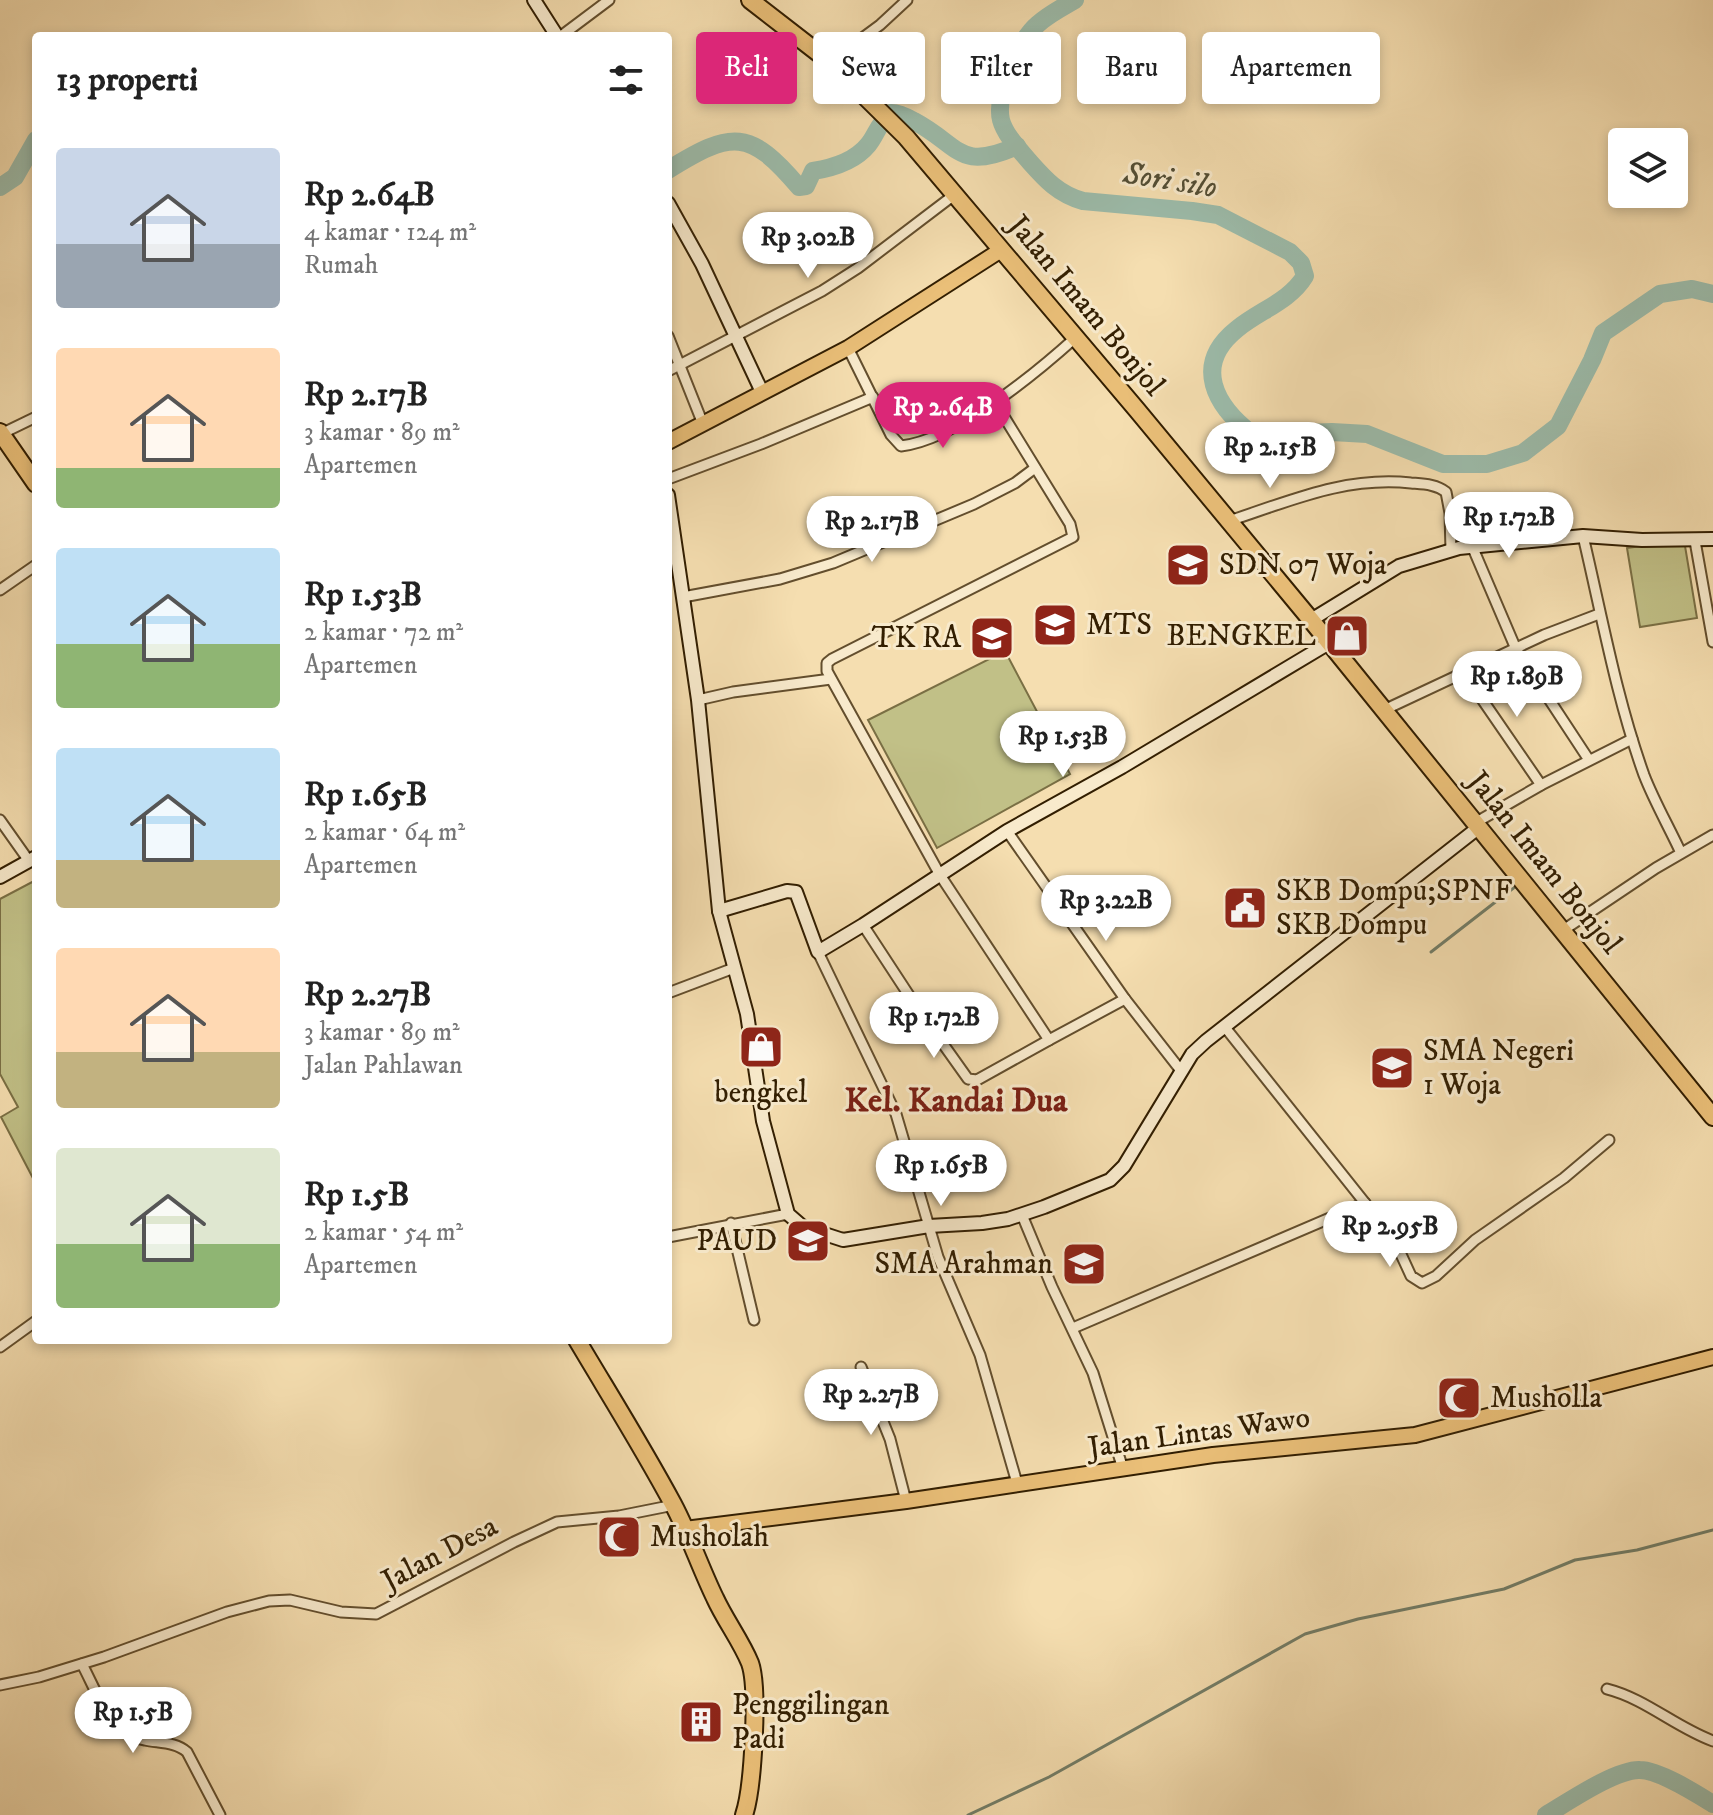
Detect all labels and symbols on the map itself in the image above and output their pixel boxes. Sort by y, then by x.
water label: Sori silo [1119,154,1220,208]
street label: Jalan Imam Bonjol [998,206,1172,404]
pin: Rp 3.02B [725,212,891,280]
pin: Rp 2.64B [860,382,1026,450]
pin: Rp 2.15B [1187,422,1353,490]
pin: Rp 1.72B [1426,492,1592,560]
pin: Rp 2.17B [789,496,955,564]
school or university icon: SDN 07 Woja [1164,541,1212,589]
place label: SDN 07 Woja [1219,547,1387,584]
school or university icon: MTS [1031,601,1079,649]
place label: MTS [1086,607,1152,644]
shop icon: BENGKEL [1323,612,1371,660]
school or university icon: TK RA [968,614,1016,662]
place label: BENGKEL [1167,618,1316,655]
place label: TK RA [872,620,962,657]
pin: Rp 1.89B [1434,651,1600,719]
pin: Rp 1.53B [980,711,1146,779]
street label: Jalan Imam Bonjol [1457,762,1629,962]
place label: SKB Dompu;SPNF SKB Dompu [1276,873,1512,944]
pin: Rp 3.22B [1023,875,1189,943]
public building icon: SKB Dompu;SPNF SKB Dompu [1221,884,1269,932]
pin: Rp 1.72B [851,992,1017,1060]
shop icon: bengkel [737,1023,785,1071]
place label: SMA Negeri 1 Woja [1423,1033,1574,1104]
school or university icon: SMA Negeri 1 Woja [1368,1044,1416,1092]
place label: bengkel [715,1075,807,1112]
district label: Kel. Kandai Dua [845,1080,1068,1122]
pin: Rp 1.65B [858,1140,1024,1208]
pin: Rp 2.95B [1307,1201,1473,1269]
school or university icon: PAUD [784,1217,832,1265]
place label: PAUD [696,1223,777,1260]
school or university icon: SMA Arahman [1060,1240,1108,1288]
place label: SMA Arahman [875,1246,1053,1283]
pin: Rp 2.27B [788,1369,954,1437]
mosque icon: Musholla [1435,1374,1483,1422]
place label: Musholla [1490,1380,1603,1417]
street label: Jalan Lintas Wawo [1083,1399,1312,1467]
street label: Jalan Desa [373,1508,504,1601]
mosque icon: Musholah [595,1513,643,1561]
place label: Musholah [650,1519,769,1556]
pin: Rp 1.5B [59,1687,207,1755]
place label: Penggilingan Padi [732,1687,890,1758]
building icon: Penggilingan Padi [677,1698,725,1746]

